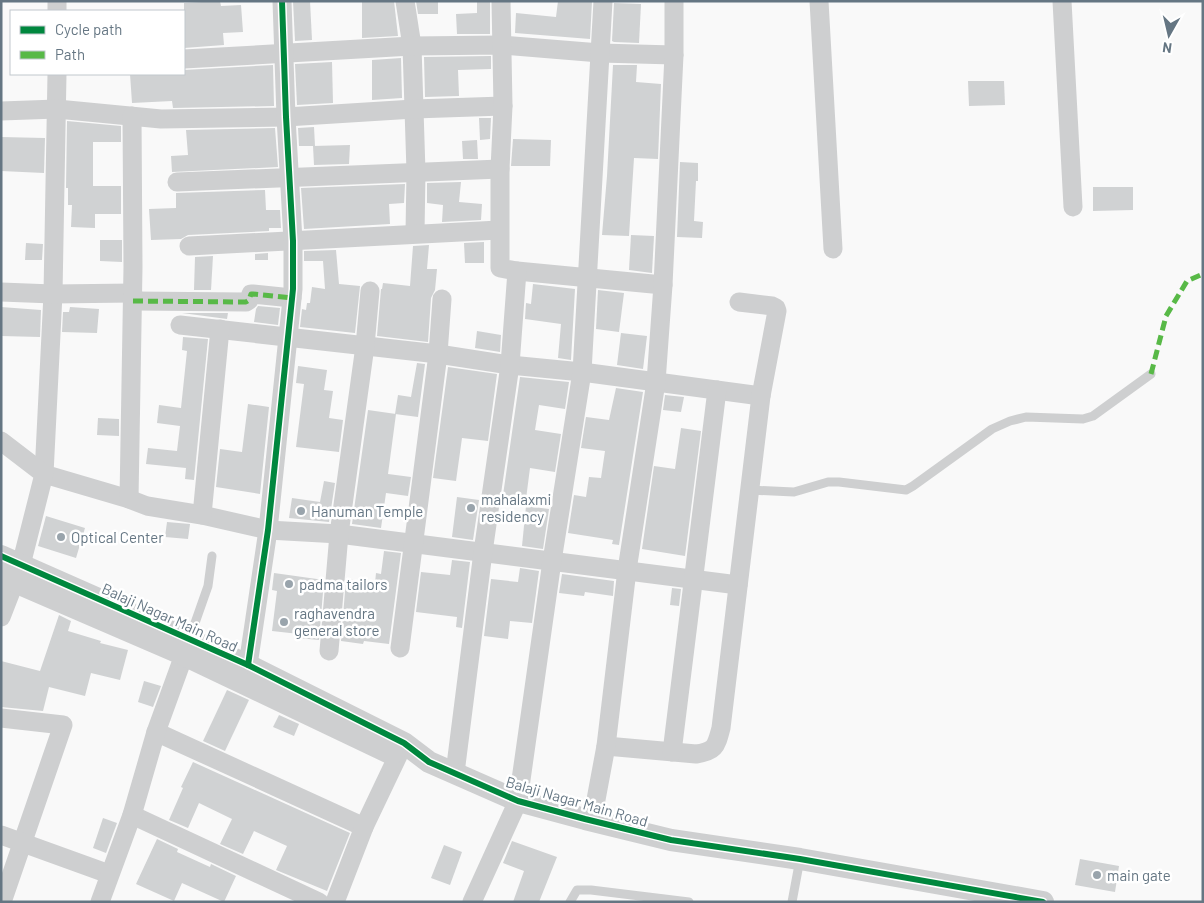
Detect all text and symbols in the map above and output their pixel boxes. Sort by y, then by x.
legend [10,10,185,75]
north arrow [1144,10,1194,60]
text: Cycle path [55,20,122,38]
text: N [1161,39,1173,57]
text: Path [55,45,85,63]
place label: mahalaxmi residency [481,490,551,525]
place label: Hanuman Temple [311,502,423,520]
marker: mahalaxmi residency [465,502,477,514]
marker: Hanuman Temple [295,505,307,517]
place label: Optical Center [71,528,164,546]
marker: Optical Center [55,531,67,543]
place label: padma tailors [299,575,387,593]
marker: padma tailors [283,578,295,590]
street label: Balaji Nagar Main Road [99,579,241,655]
place label: raghavendra general store [294,604,380,639]
marker: raghavendra general store [278,616,290,628]
street label: Balaji Nagar Main Road [504,772,650,830]
place label: main gate [1107,866,1171,884]
marker: main gate [1091,869,1103,881]

